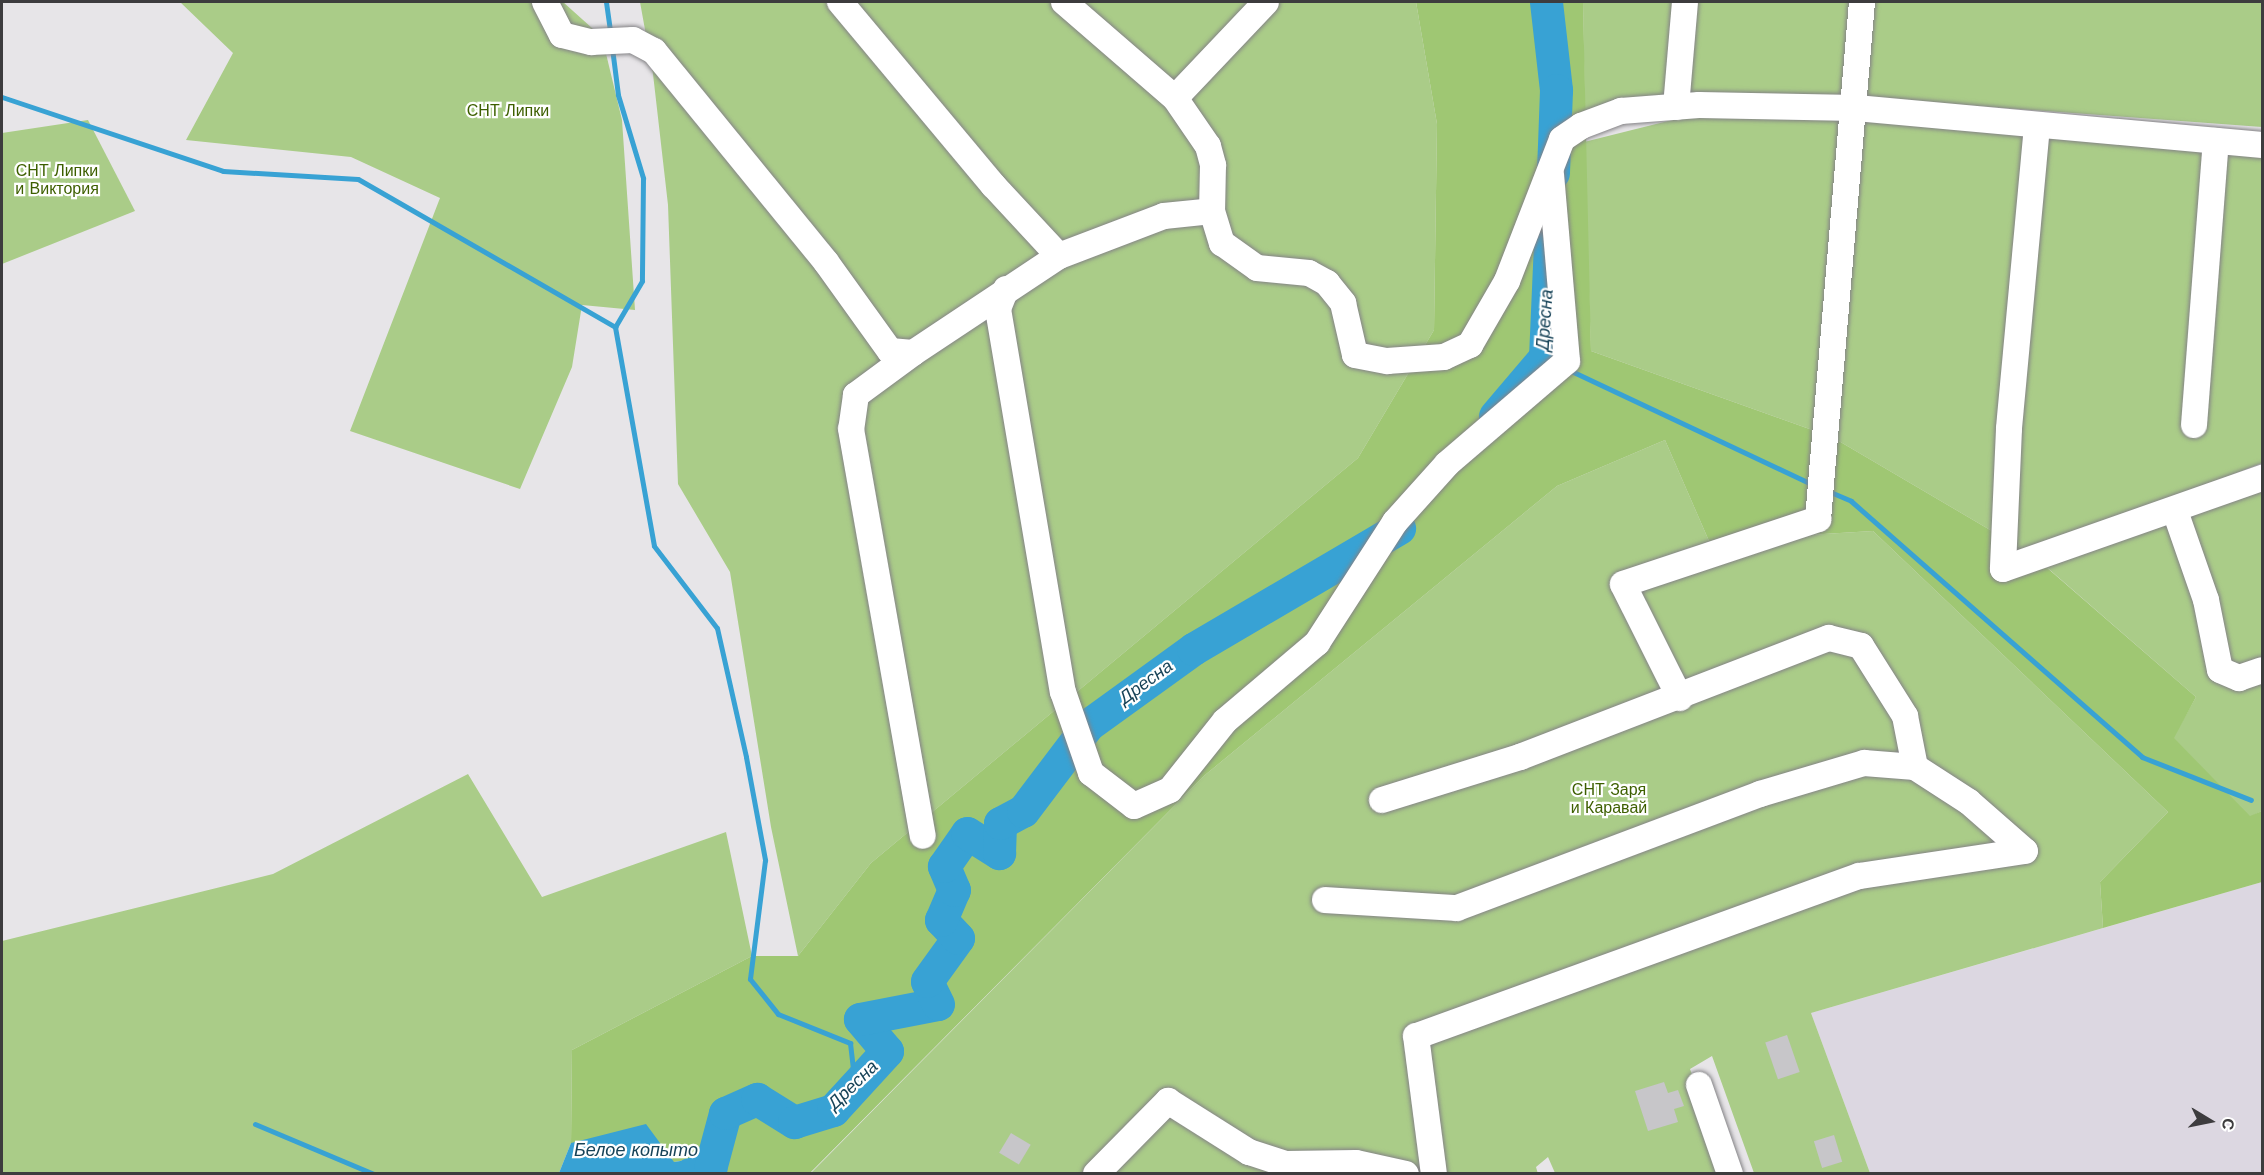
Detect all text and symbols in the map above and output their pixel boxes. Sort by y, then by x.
park label: СНТ Липки [467,101,549,121]
park label: СНТ Липки и Виктория [15,161,99,199]
water label: Дресна [1532,289,1558,351]
water label: Дресна [1115,655,1177,709]
park label: СНТ Заря и Каравай [1571,780,1647,818]
water label: Дресна [823,1056,883,1114]
north arrow [2180,1091,2240,1151]
text: С [2218,1117,2239,1132]
water label: Белое копыто [574,1139,698,1161]

